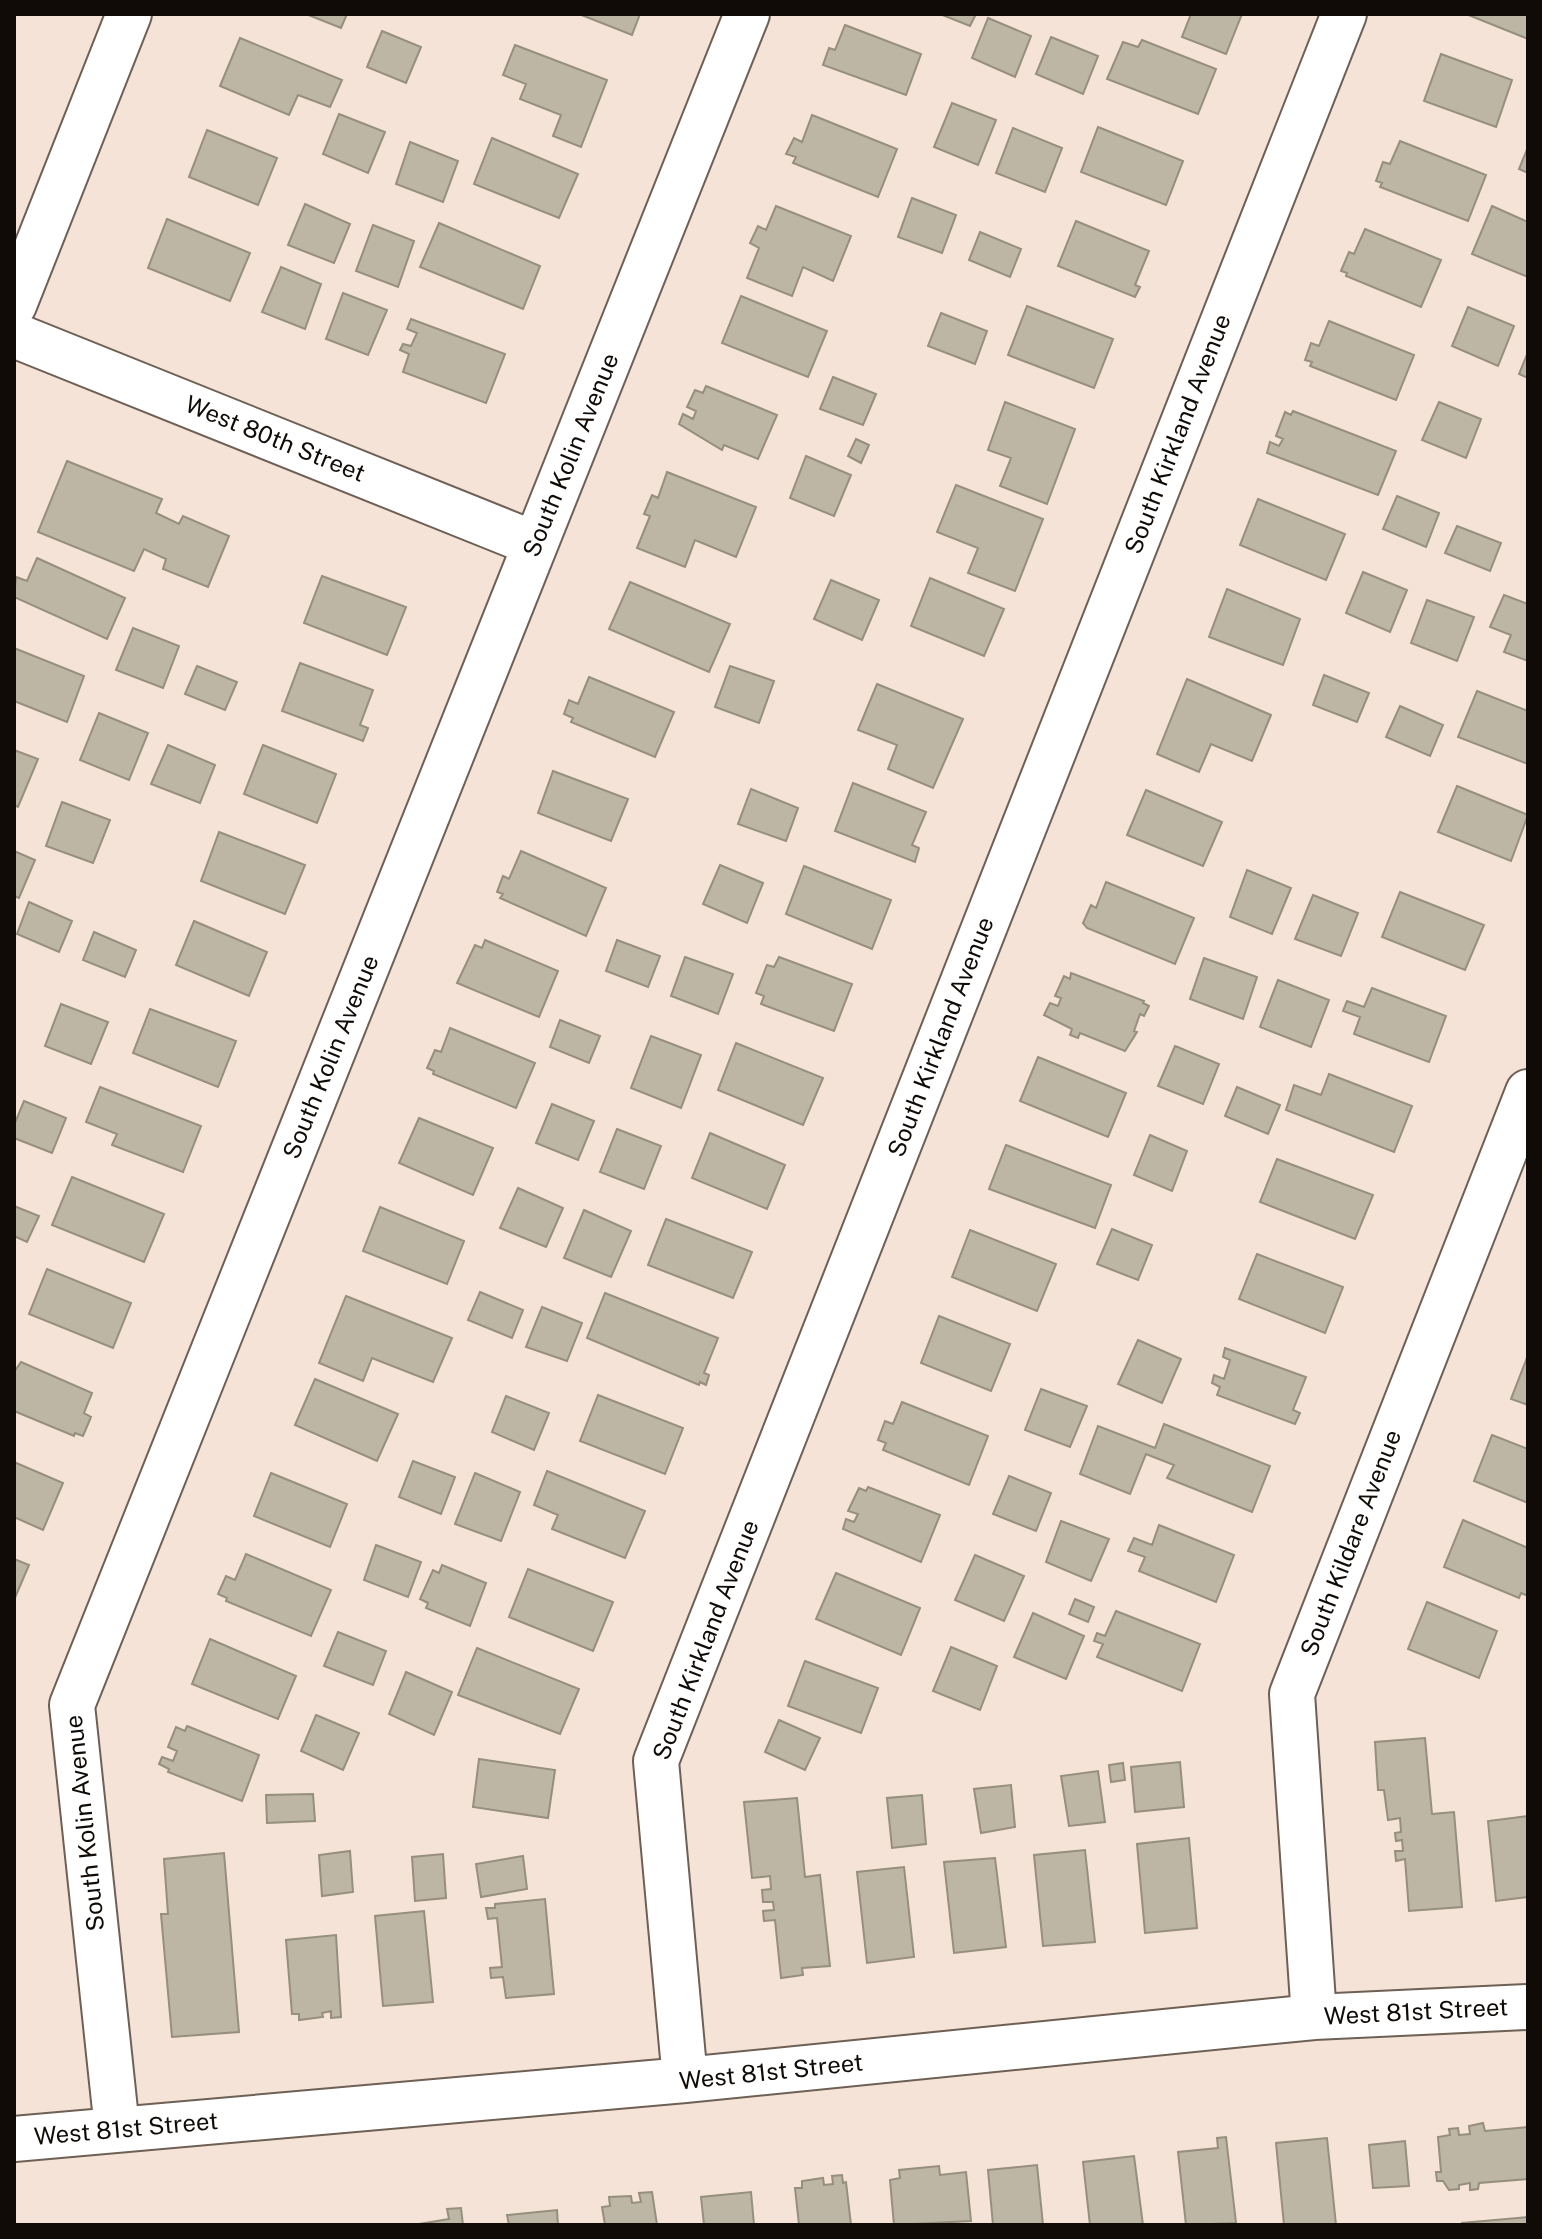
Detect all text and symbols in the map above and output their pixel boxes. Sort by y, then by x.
street label: South Kirkland Avenue [1118,310,1236,558]
street label: South Kolin Avenue [516,349,624,561]
street label: West 80th Street [181,389,369,487]
street label: South Kirkland Avenue [881,913,999,1161]
street label: South Kolin Avenue [276,951,384,1163]
street label: South Kildare Avenue [1294,1426,1406,1660]
street label: South Kirkland Avenue [646,1516,764,1764]
street label: South Kolin Avenue [59,1714,109,1933]
street label: West 81st Street [1323,1992,1509,2030]
street label: West 81st Street [678,2047,864,2095]
street label: West 81st Street [33,2106,219,2150]

